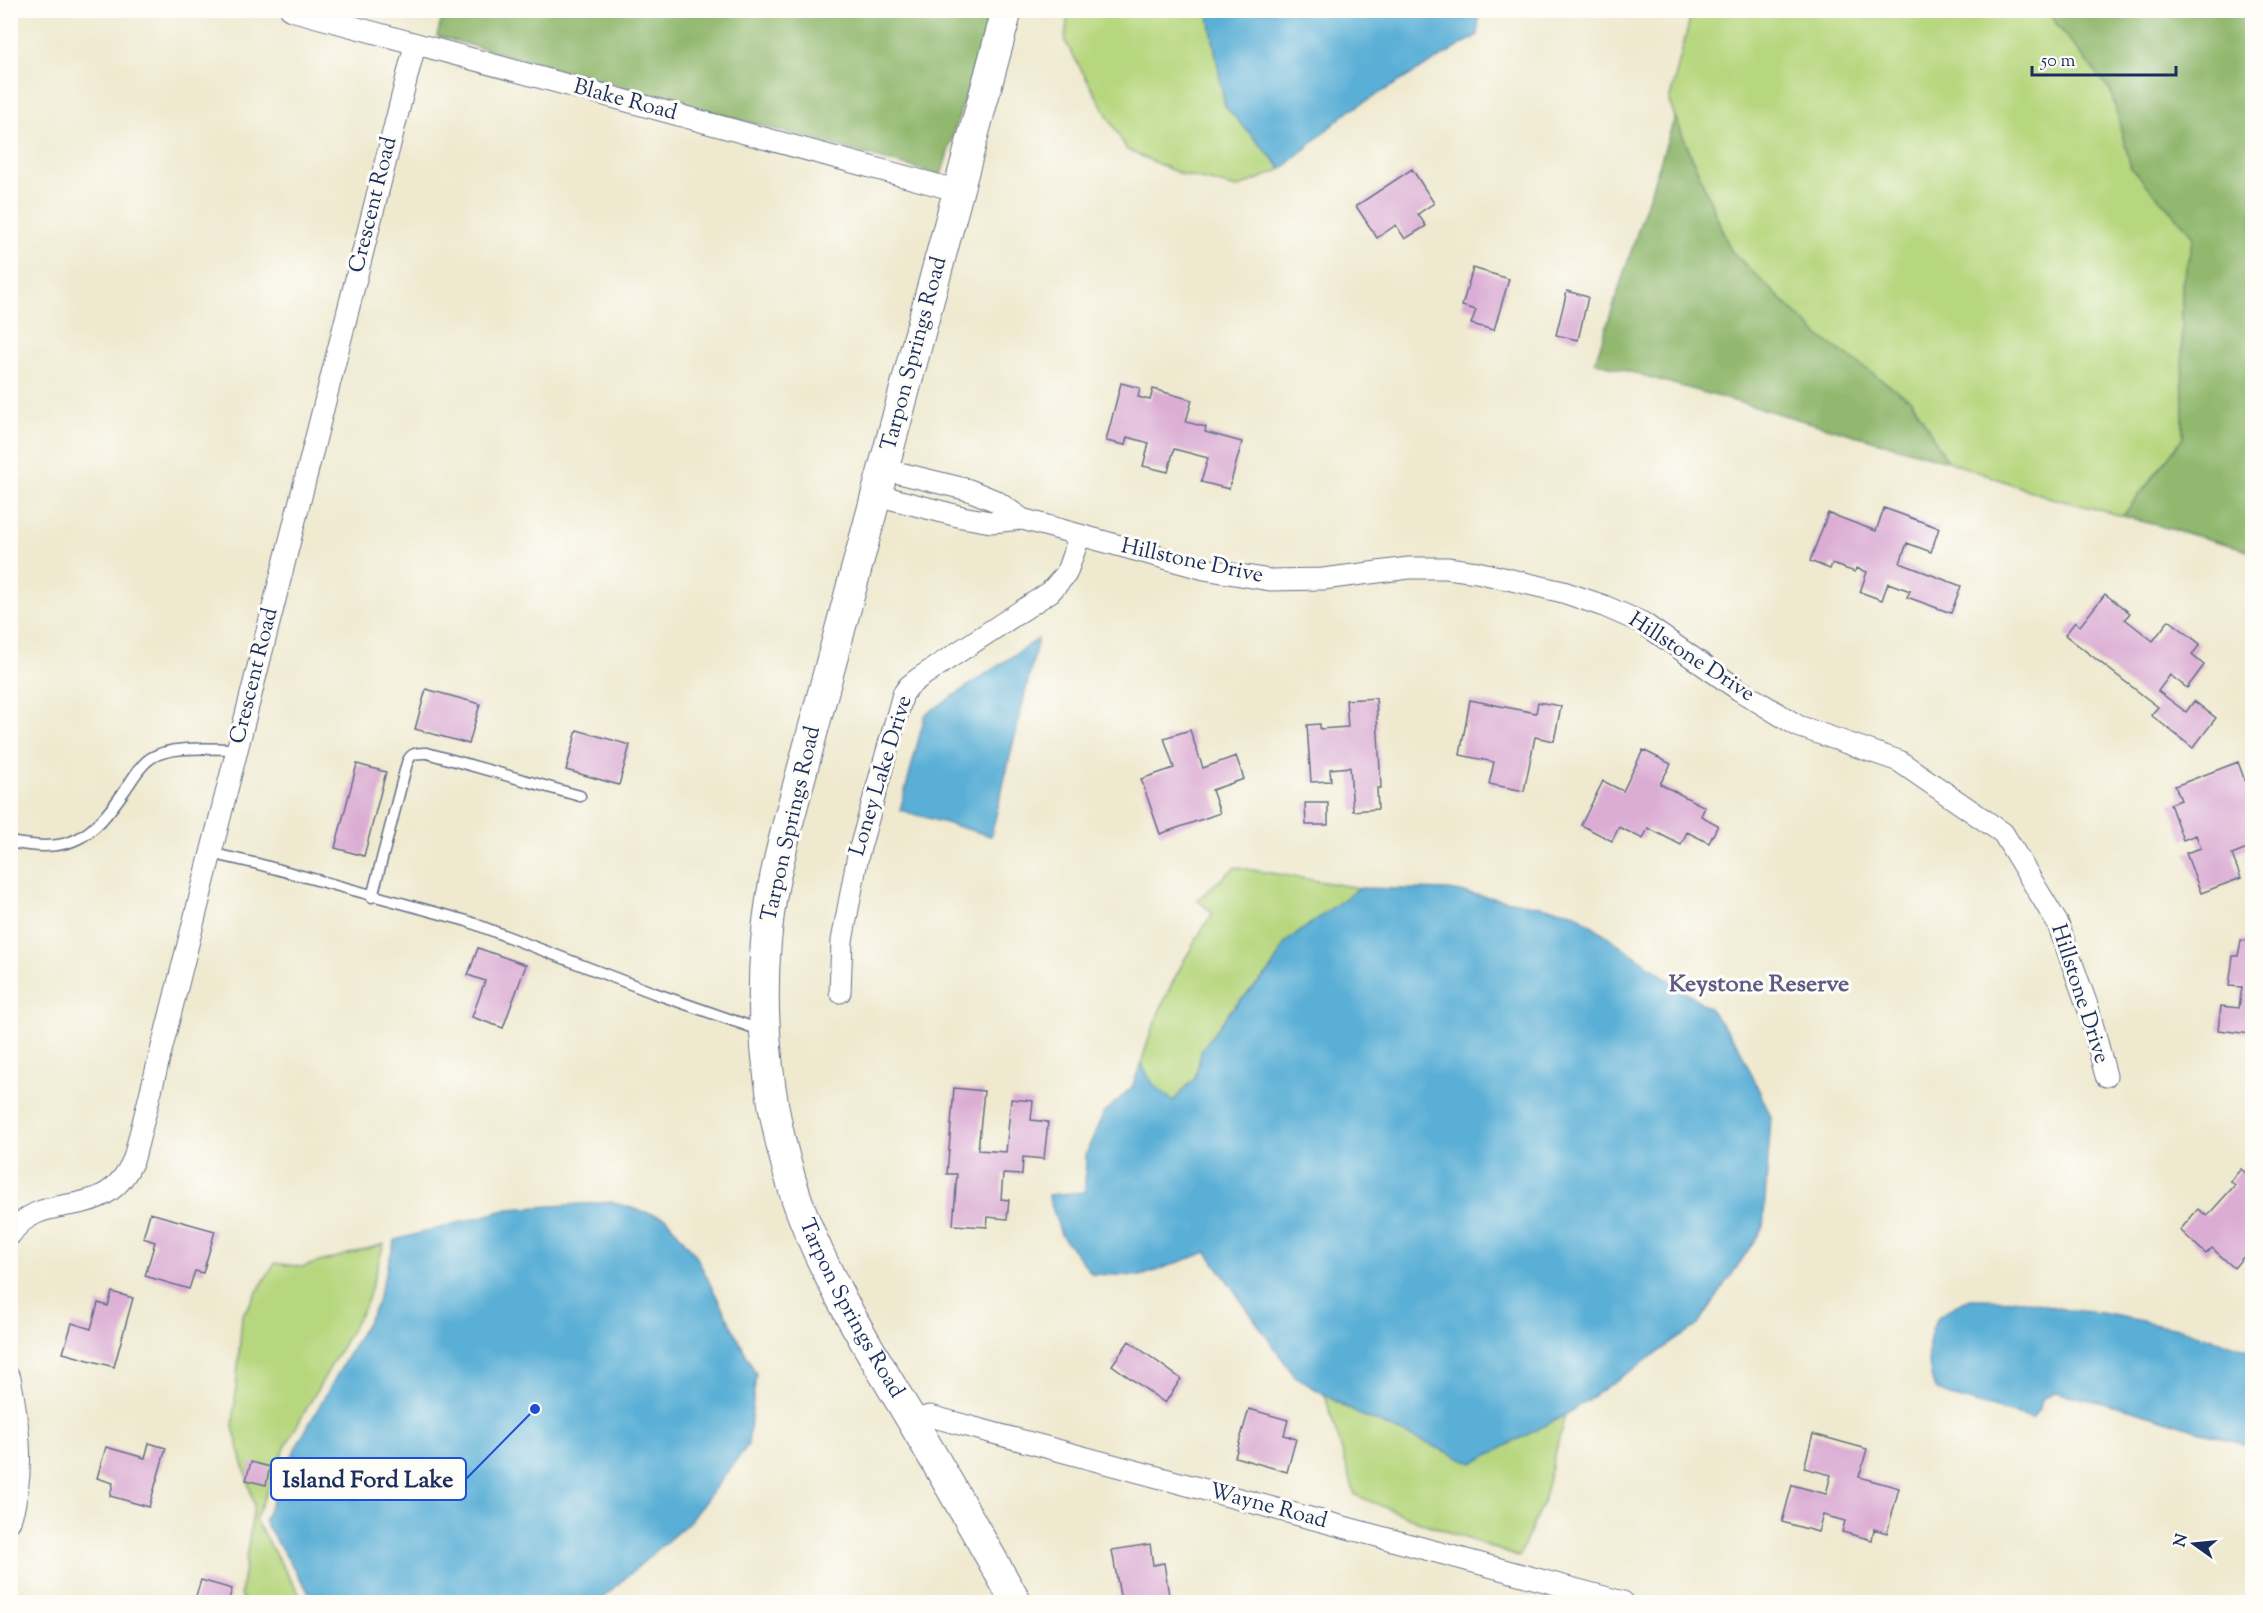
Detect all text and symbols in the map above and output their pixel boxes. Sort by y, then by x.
scale bar [2032,39,2176,77]
text: 50 m [2040,49,2076,75]
street label: Blake Road [570,72,680,130]
street label: Crescent Road [342,134,406,276]
street label: Tarpon Springs Road [874,253,956,455]
street label: Hillstone Drive [1118,531,1266,593]
street label: Crescent Road [223,605,287,747]
street label: Hillstone Drive [1622,605,1760,711]
street label: Loney Lake Drive [842,692,922,860]
street label: Tarpon Springs Road [754,723,830,925]
street label: Hillstone Drive [2041,920,2117,1068]
district label: Keystone Reserve [1669,968,1849,1002]
street label: Tarpon Springs Road [790,1214,911,1405]
callout: Island Ford Lake [271,1458,466,1500]
text: Island Ford Lake [283,1464,453,1498]
street label: Wayne Road [1205,1476,1331,1538]
north arrow [2164,1514,2224,1574]
text: N [2169,1531,2195,1550]

